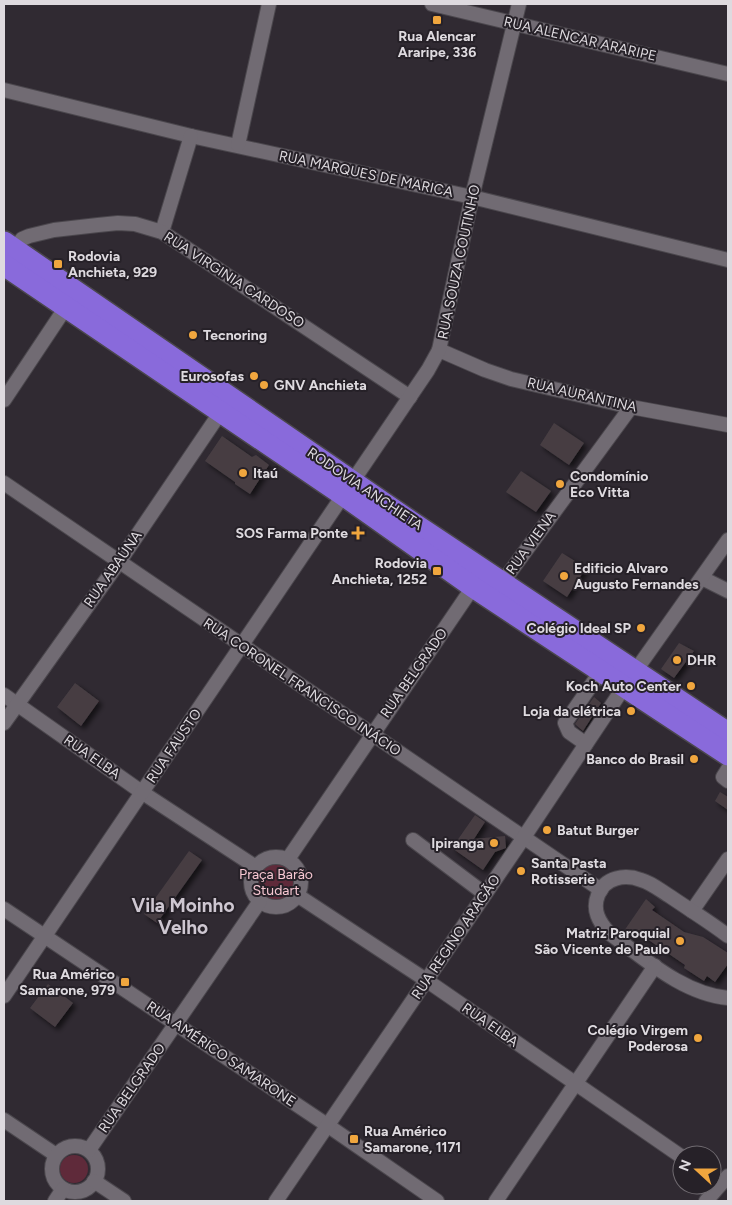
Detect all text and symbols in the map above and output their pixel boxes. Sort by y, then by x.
street label: RUA ALENCAR ARARIPE [502,13,658,65]
marker: Rua Alencar Araripe, 336 [431,14,443,26]
place label: Rua Alencar Araripe, 336 [398,28,476,61]
street label: RUA MARQUES DE MARICA [277,147,455,201]
street label: RUA SOUZA COUTINHO [434,183,484,341]
street label: RUA VIRGINIA CARDOSO [161,228,307,332]
place label: Rodovia Anchieta, 929 [68,248,157,281]
marker: Rodovia Anchieta, 929 [52,258,64,270]
place label: Tecnoring [203,327,267,344]
marker: Tecnoring [187,329,199,341]
place label: Eurosofas [180,368,244,385]
marker: Eurosofas [248,370,260,382]
street label: RUA AURANTINA [526,374,639,416]
place label: GNV Anchieta [274,377,367,394]
marker: GNV Anchieta [258,379,270,391]
street label: RODOVIA ANCHIETA [304,444,426,534]
place label: Itaú [253,465,278,482]
marker: Itaú [237,467,249,479]
place label: Condomínio Eco Vitta [570,468,648,501]
marker: Condomínio Eco Vitta [554,478,566,490]
street label: RUA VIENA [502,508,560,578]
place label: SOS Farma Ponte [236,525,348,542]
street label: RUA ABAÚNA [80,527,146,610]
marker: SOS Farma Ponte [352,527,364,539]
place label: Rodovia Anchieta, 1252 [332,555,427,588]
place label: Edificio Alvaro Augusto Fernandes [574,560,699,593]
marker: Rodovia Anchieta, 1252 [431,565,443,577]
marker: Edificio Alvaro Augusto Fernandes [558,570,570,582]
street label: RUA CORONEL FRANCISCO INÁCIO [200,614,404,760]
place label: Colégio Ideal SP [527,620,632,637]
marker: Colégio Ideal SP [635,622,647,634]
street label: RUA BELGRADO [377,625,451,721]
place label: DHR [687,652,716,669]
marker: DHR [671,654,683,666]
place label: Koch Auto Center [566,678,682,695]
marker: Koch Auto Center [685,680,697,692]
place label: Loja da elétrica [523,703,621,720]
marker: Loja da elétrica [625,705,637,717]
street label: RUA FAUSTO [143,706,205,786]
street label: RUA ELBA [60,731,124,783]
place label: Banco do Brasil [586,751,684,768]
marker: Banco do Brasil [688,753,700,765]
place label: Batut Burger [557,822,640,839]
marker: Batut Burger [541,824,553,836]
place label: Ipiranga [431,835,484,852]
marker: Ipiranga [488,837,500,849]
place label: Santa Pasta Rotisserie [531,855,606,888]
marker: Santa Pasta Rotisserie [515,865,527,877]
park label: Praça Barão Studart [239,866,313,899]
street label: RUA REGINO ARAGÃO [408,871,504,1002]
district label: Vila Moinho Velho [132,894,234,939]
place label: Matriz Paroquial São Vicente de Paulo [534,925,670,958]
marker: Matriz Paroquial São Vicente de Paulo [674,935,686,947]
place label: Rua Américo Samarone, 979 [19,966,115,999]
marker: Rua Américo Samarone, 979 [119,976,131,988]
street label: RUA AMÉRICO SAMARONE [143,998,299,1110]
street label: RUA ELBA [458,999,522,1051]
place label: Colégio Virgem Poderosa [587,1022,688,1055]
marker: Colégio Virgem Poderosa [692,1032,704,1044]
street label: RUA BELGRADO [95,1040,169,1136]
place label: Rua Américo Samarone, 1171 [364,1123,461,1156]
marker: Rua Américo Samarone, 1171 [348,1133,360,1145]
north arrow [672,1145,722,1195]
text: N [675,1157,695,1174]

